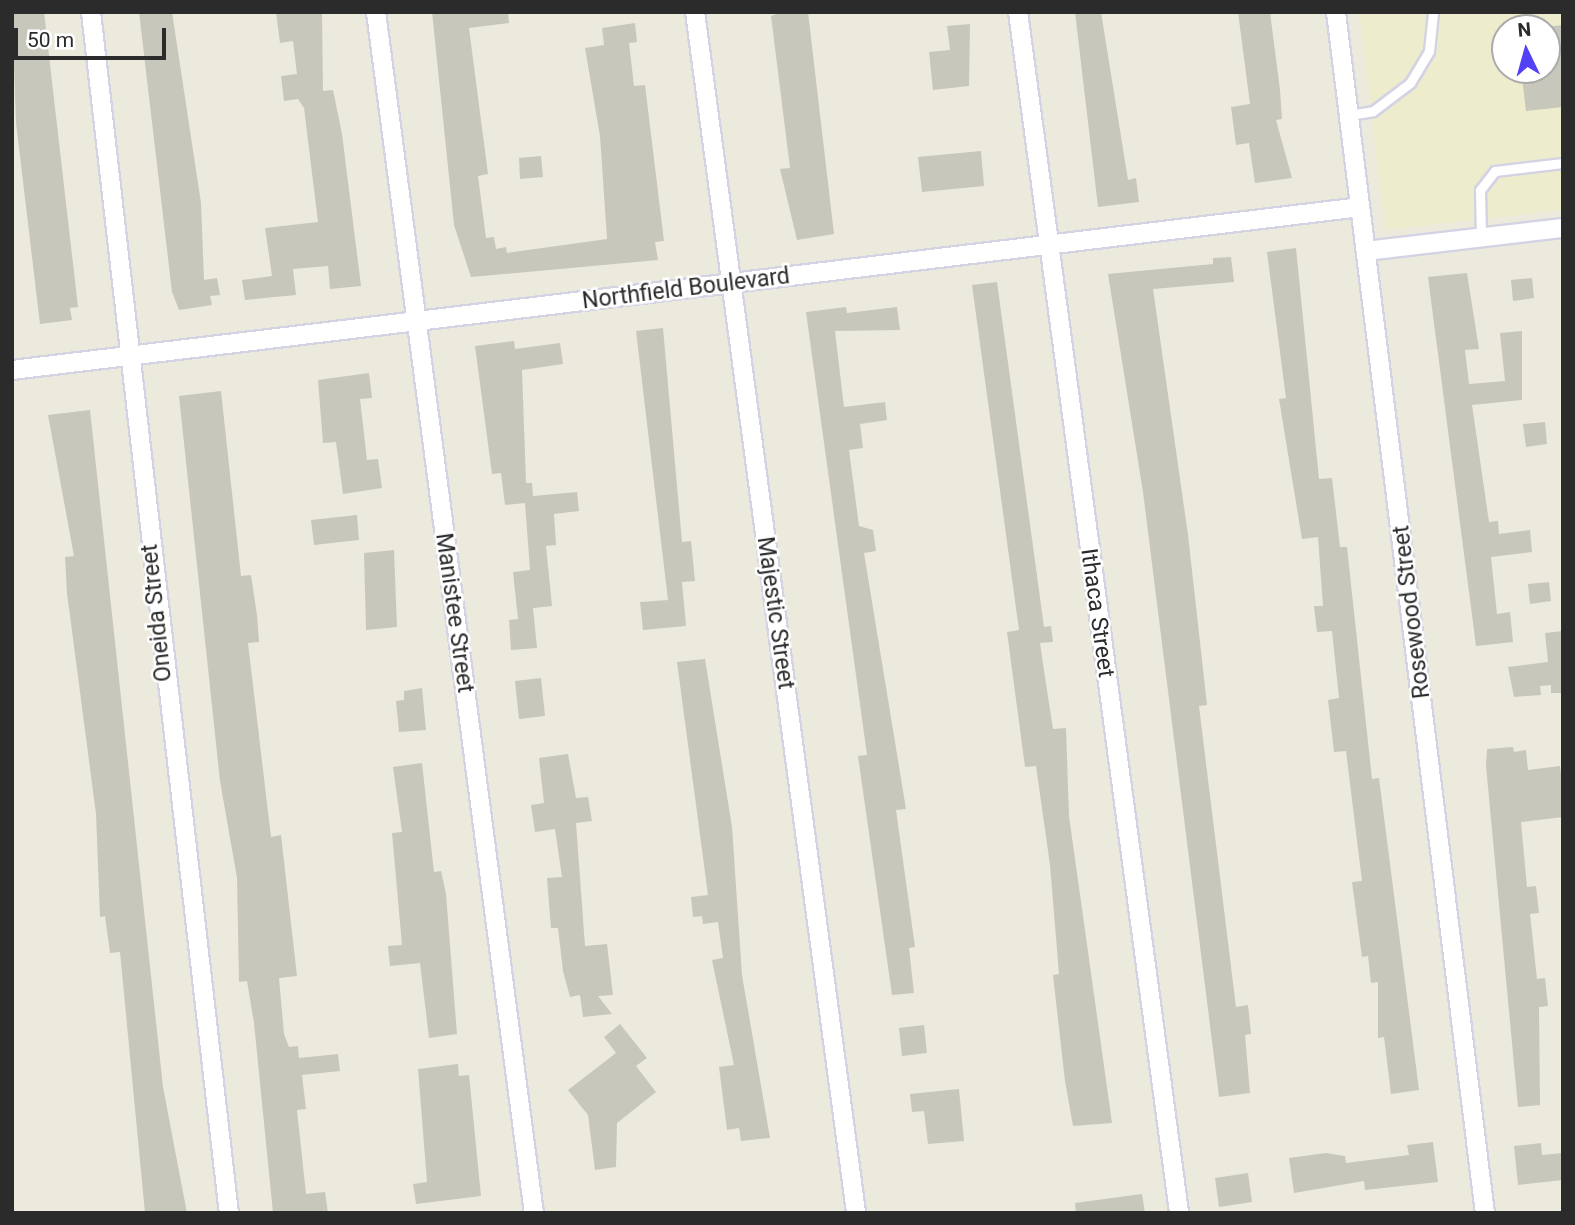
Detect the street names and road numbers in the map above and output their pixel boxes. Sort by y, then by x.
street label: Northfield Boulevard [581,263,791,315]
street label: Rosewood Street [1388,524,1436,700]
street label: Manistee Street [429,531,479,695]
street label: Majestic Street [751,535,799,691]
street label: Oneida Street [136,543,178,683]
street label: Ithaca Street [1074,547,1120,679]

